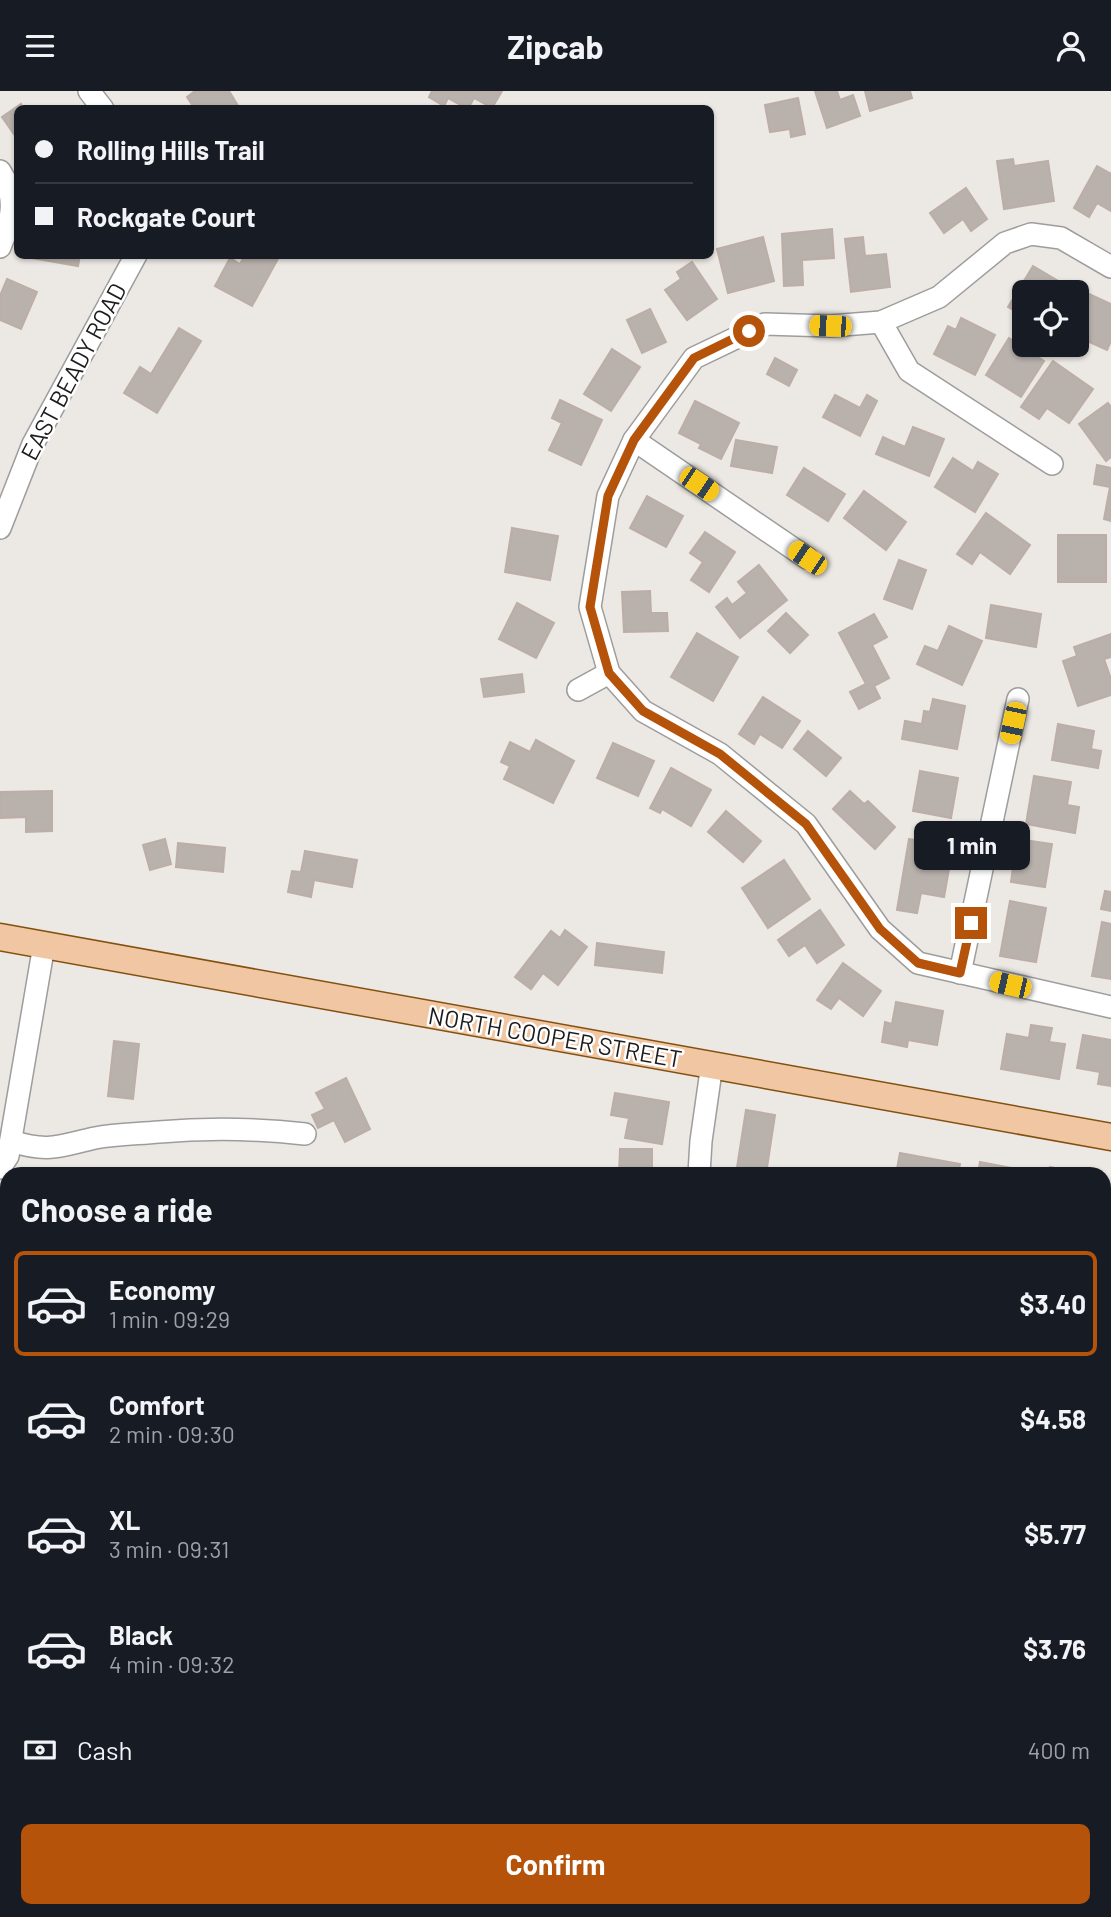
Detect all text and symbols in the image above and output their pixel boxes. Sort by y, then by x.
icon: menu [21,27,59,65]
text: Zipcab [507,27,604,65]
icon: person [1052,27,1090,65]
text: Rolling Hills Trail [77,134,265,165]
text: Rockgate Court [77,201,256,232]
street label: EAST BEADY ROAD [14,278,132,465]
map controls [1012,280,1089,357]
button: locate [1012,280,1089,357]
route start [733,315,765,347]
car [809,315,852,337]
car [676,464,723,504]
car [784,538,831,578]
car [999,700,1028,746]
callout: 1 min [913,821,1029,871]
text: 1 min [947,831,997,859]
route end [955,907,987,939]
car [988,970,1033,1000]
street label: NORTH COOPER STREET [426,1000,684,1073]
text: Choose a ride [21,1190,213,1228]
icon: car [25,1272,88,1335]
text: Economy [109,1274,215,1305]
text: $3.40 [1020,1288,1086,1319]
text: 1 min · 09:29 [109,1305,230,1333]
icon: car [25,1387,88,1450]
text: Comfort [109,1389,205,1420]
text: $4.58 [1020,1403,1086,1434]
text: 2 min · 09:30 [109,1420,235,1448]
icon: car [25,1502,88,1565]
text: XL [109,1504,140,1535]
text: $5.77 [1024,1518,1086,1549]
text: 3 min · 09:31 [109,1535,229,1563]
icon: car [25,1617,88,1680]
text: Black [109,1619,173,1650]
text: $3.76 [1023,1633,1086,1664]
text: 4 min · 09:32 [109,1650,235,1678]
icon: cash [21,1731,59,1769]
text: Cash [77,1734,132,1765]
text: 400 m [1028,1736,1090,1764]
button: Confirm [21,1824,1090,1904]

